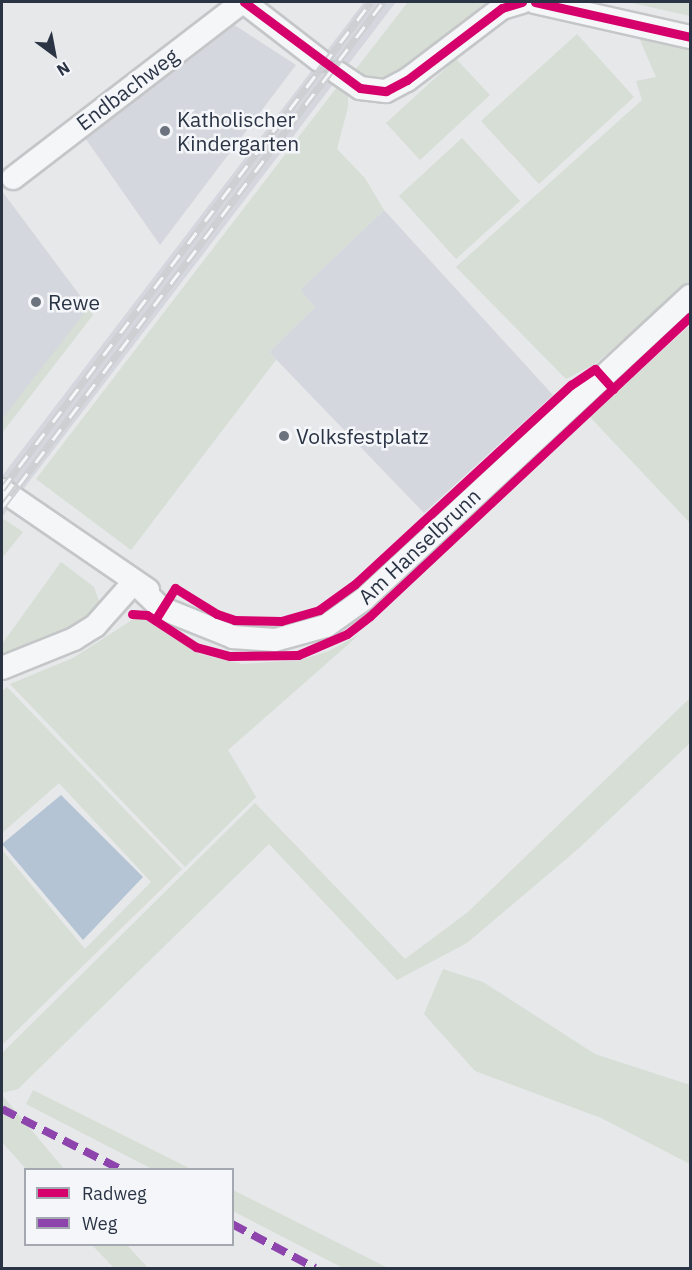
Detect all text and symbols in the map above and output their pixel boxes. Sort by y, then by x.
north arrow [24,24,84,84]
street label: Endbachweg [71,43,183,135]
text: N [53,58,74,81]
place label: Katholischer Kindergarten [177,106,299,156]
marker: Katholischer Kindergarten [158,124,172,138]
place label: Rewe [48,289,100,315]
marker: Rewe [29,295,43,309]
place label: Volksfestplatz [296,423,429,449]
marker: Volksfestplatz [277,429,291,443]
street label: Am Hanselbrunn [353,483,485,609]
legend [24,1168,234,1246]
text: Radweg [82,1182,147,1205]
text: Weg [82,1212,117,1235]

